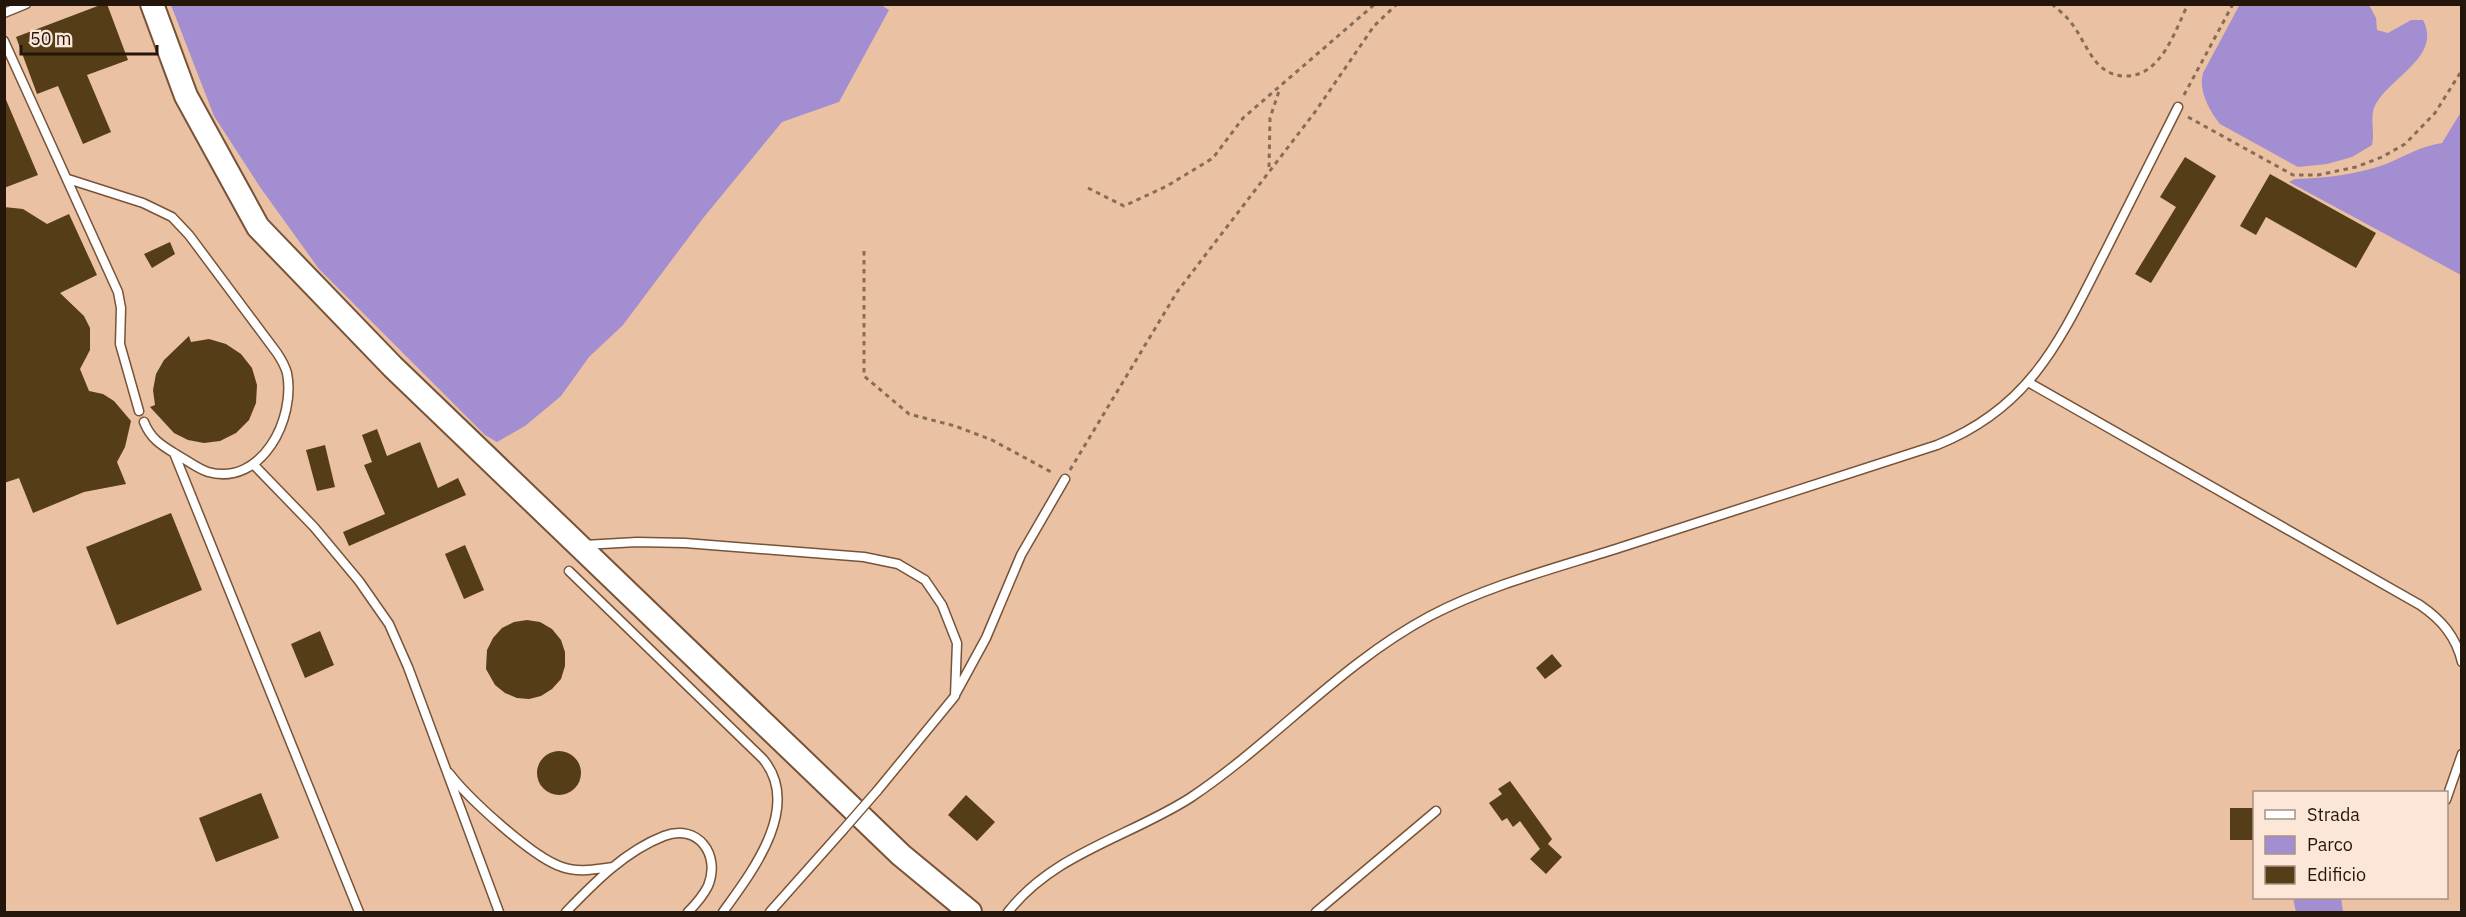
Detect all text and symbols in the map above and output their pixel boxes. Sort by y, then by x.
scale bar [21,18,158,56]
text: 50 m [30,27,72,50]
legend [2253,791,2448,899]
text: Strada [2307,803,2360,826]
text: Parco [2307,833,2353,856]
text: Edificio [2307,863,2366,886]

